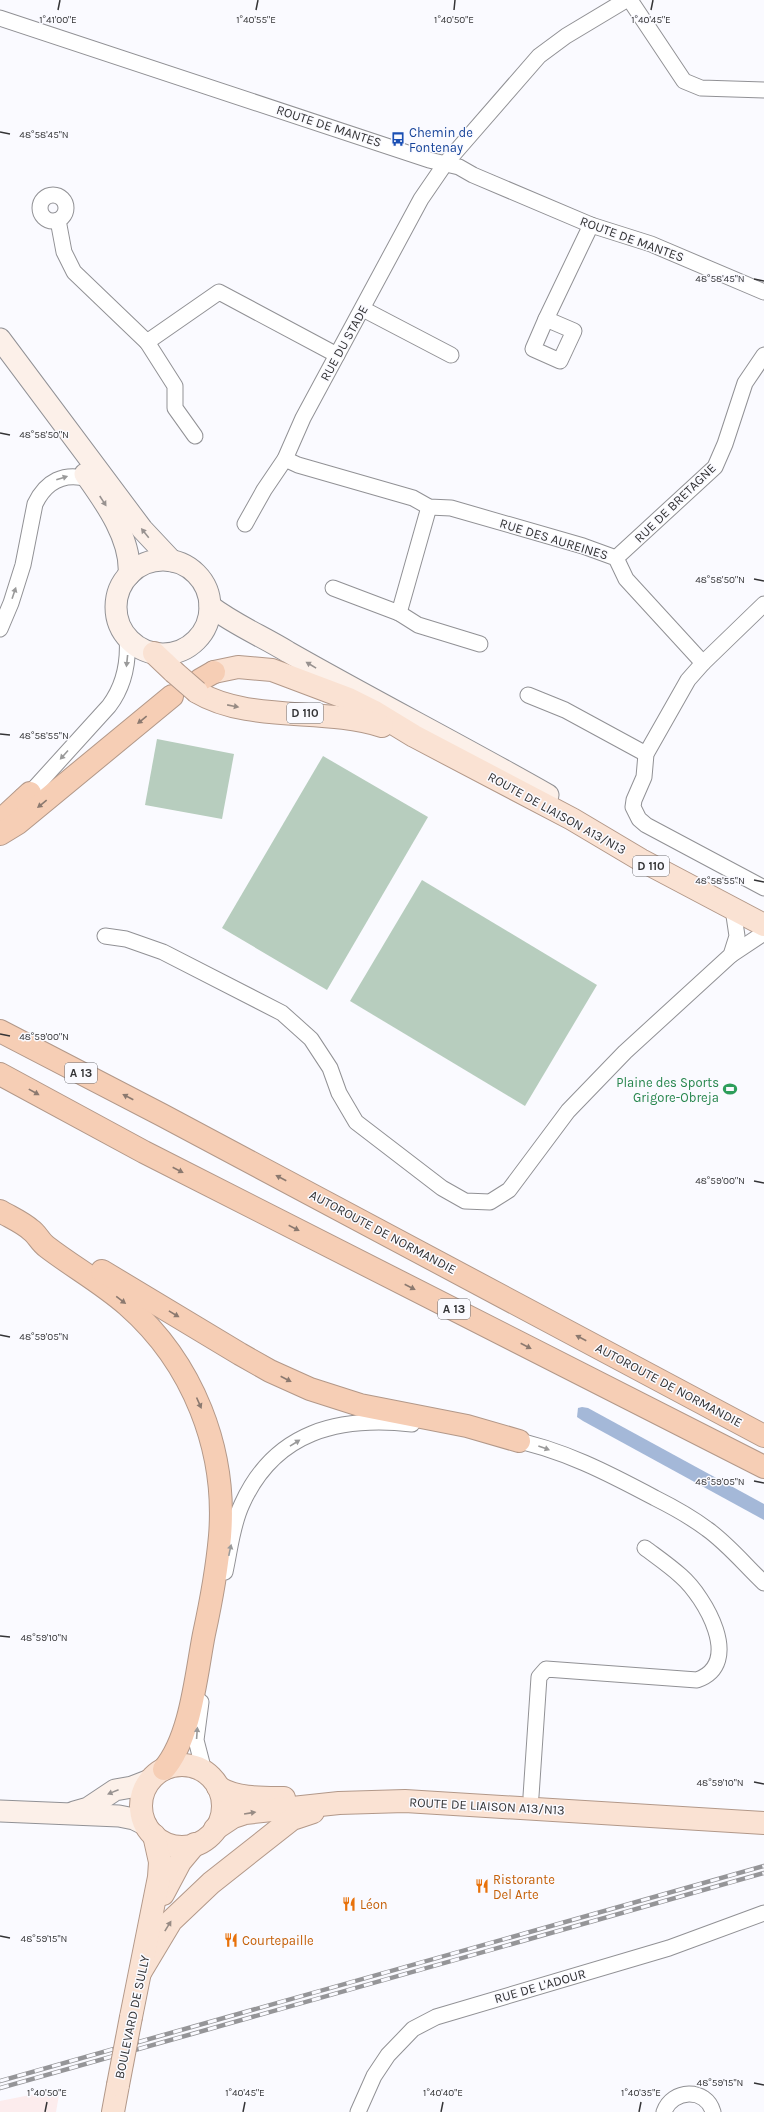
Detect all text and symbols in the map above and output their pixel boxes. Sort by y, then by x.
text: 1°41'00"E [39,14,77,26]
text: 1°40'55"E [236,14,276,26]
text: 1°40'50"E [434,14,474,26]
text: 1°40'45"E [631,14,671,26]
street label: ROUTE DE MANTES [274,102,384,150]
place label: Chemin de Fontenay [409,125,473,155]
text: 48°58'45"N [19,129,69,141]
bus stop icon: Chemin de Fontenay [390,131,406,147]
street label: ROUTE DE MANTES [578,213,686,265]
text: 48°58'45"N [695,273,745,285]
street label: RUE DU STADE [317,303,371,383]
text: 48°58'50"N [19,429,69,441]
street label: RUE DE BRETAGNE [631,460,719,546]
one-way arrow [56,475,68,481]
one-way arrow [99,496,107,506]
street label: RUE DES AUREINES [498,515,610,563]
one-way arrow [141,527,150,538]
text: 48°58'50"N [695,574,745,586]
one-way arrow [12,586,18,598]
one-way arrow [123,655,130,667]
one-way arrow [305,662,317,669]
one-way arrow [227,703,239,709]
road number: D 110 [287,703,323,723]
one-way arrow [136,716,147,725]
text: 48°58'55"N [19,730,69,742]
one-way arrow [60,750,69,761]
street label: ROUTE DE LIAISON A13/N13 [485,769,629,857]
one-way arrow [37,799,47,808]
road number: D 110 [633,856,669,876]
text: 48°58'55"N [695,875,745,887]
text: 48°59'00"N [19,1031,69,1043]
road number: A 13 [65,1063,97,1083]
place label: Plaine des Sports Grigore-Obreja [616,1075,719,1105]
sports icon: Plaine des Sports Grigore-Obreja [722,1081,738,1097]
one-way arrow [28,1089,40,1096]
one-way arrow [122,1094,133,1100]
one-way arrow [173,1166,184,1173]
one-way arrow [276,1175,287,1182]
text: 48°59'00"N [695,1175,745,1187]
street label: AUTOROUTE DE NORMANDIE [307,1187,459,1277]
one-way arrow [289,1225,300,1231]
one-way arrow [405,1284,416,1290]
one-way arrow [115,1296,126,1304]
road number: A 13 [438,1299,470,1319]
one-way arrow [168,1310,180,1317]
text: 48°59'05"N [19,1331,69,1343]
one-way arrow [576,1335,587,1342]
street label: AUTOROUTE DE NORMANDIE [593,1340,745,1430]
one-way arrow [521,1343,532,1349]
one-way arrow [281,1376,292,1382]
one-way arrow [196,1397,202,1408]
one-way arrow [290,1439,300,1447]
one-way arrow [538,1446,550,1452]
text: 48°59'05"N [695,1476,745,1488]
one-way arrow [227,1544,233,1557]
text: 48°59'10"N [20,1632,68,1644]
one-way arrow [194,1726,200,1739]
text: 48°59'10"N [696,1777,744,1789]
one-way arrow [107,1788,119,1795]
street label: ROUTE DE LIAISON A13/N13 [409,1794,565,1818]
one-way arrow [244,1810,256,1816]
place label: Ristorante Del Arte [493,1872,555,1902]
restaurant icon: Ristorante Del Arte [474,1878,490,1894]
restaurant icon: Léon [341,1896,357,1912]
place label: Léon [360,1897,388,1912]
one-way arrow [165,1920,172,1932]
restaurant icon: Courtepaille [223,1932,239,1948]
text: 48°59'15"N [21,1933,67,1945]
place label: Courtepaille [242,1933,314,1948]
street label: BOULEVARD DE SULLY [112,1954,152,2080]
street label: RUE DE L'ADOUR [492,1966,588,2006]
text: 48°59'15"N [697,2077,743,2089]
text: 1°40'50"E [27,2087,67,2099]
text: 1°40'45"E [225,2087,265,2099]
text: 1°40'40"E [423,2087,463,2099]
text: 1°40'35"E [621,2087,661,2099]

